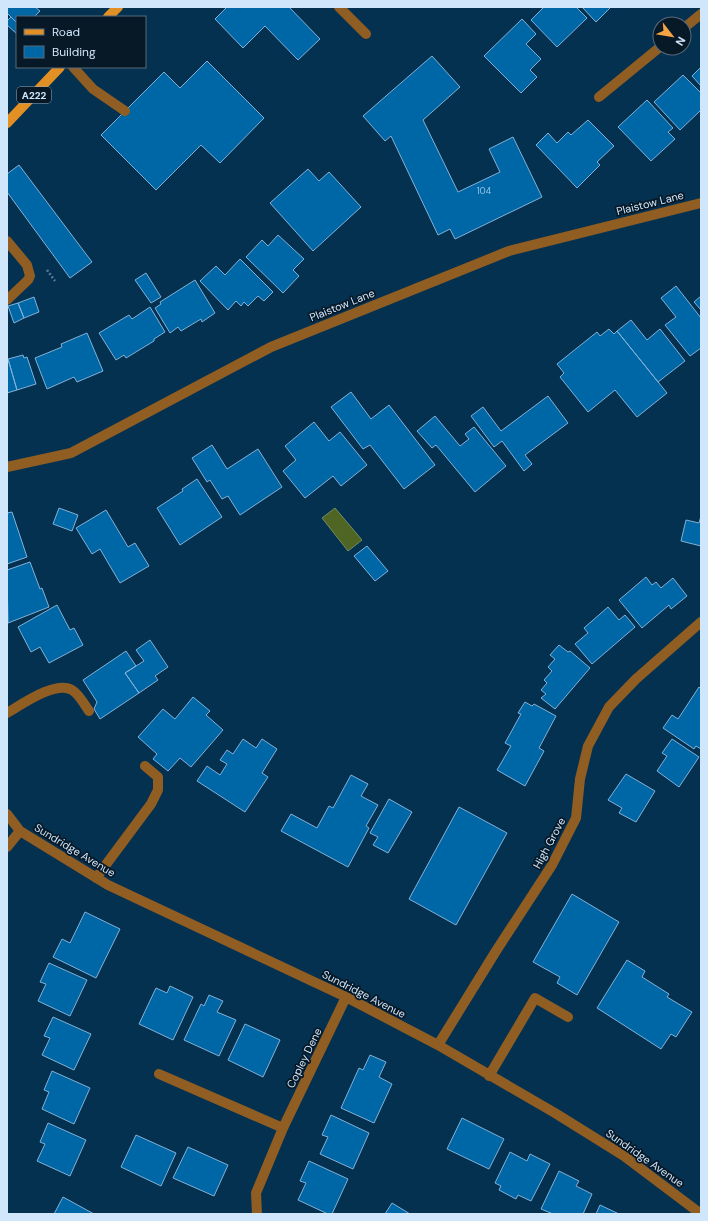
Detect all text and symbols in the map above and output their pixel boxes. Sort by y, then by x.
legend [16,16,146,68]
north arrow [652,16,692,56]
text: Road [52,24,80,40]
text: N [673,34,689,48]
text: Building [52,44,96,60]
road number: A222 [17,87,51,103]
house number: 104 [477,185,492,197]
street label: Plaistow Lane [615,188,685,218]
street label: Plaistow Lane [307,286,377,324]
street label: High Grove [530,815,568,871]
street label: Sundridge Avenue [32,820,118,880]
street label: Sundridge Avenue [320,967,408,1021]
street label: Copley Dene [283,1026,325,1090]
street label: Sundridge Avenue [603,1126,687,1190]

